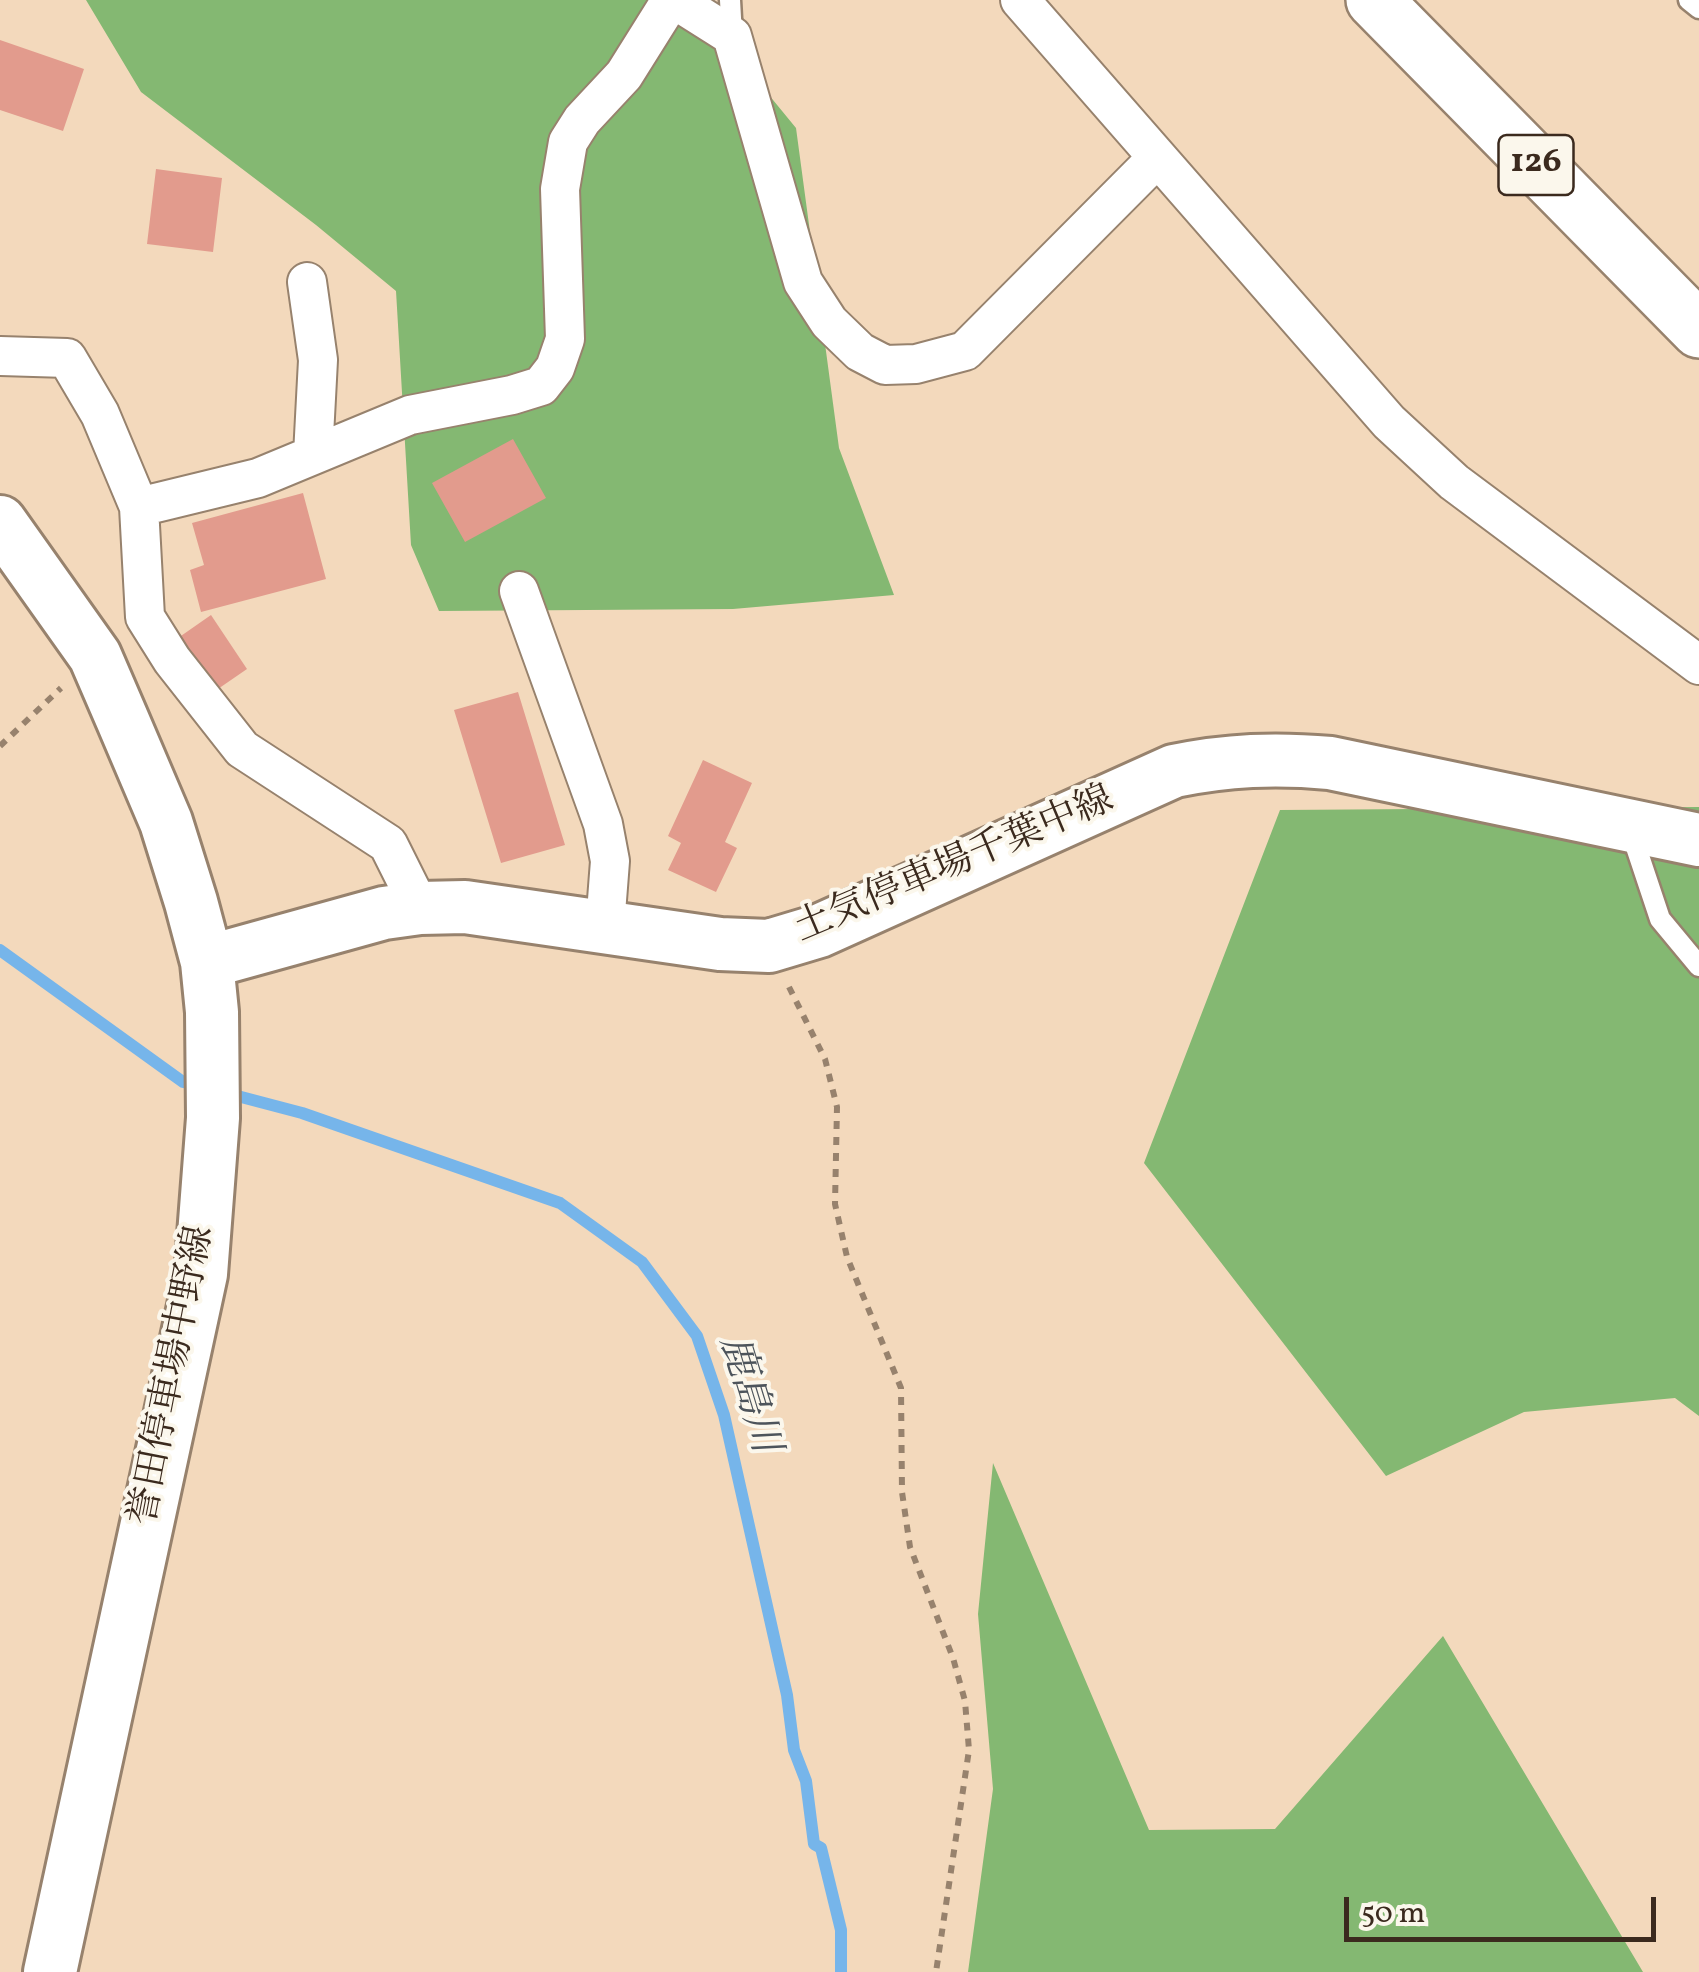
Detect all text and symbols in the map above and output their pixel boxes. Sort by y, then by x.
road number: 126 [1498,135,1574,195]
street label: 土気停車場千葉中線 [789,779,1121,955]
street label: 誉田停車場中野線 [124,1222,226,1530]
water label: 鹿島川 [706,1331,786,1459]
scale bar [1349,1877,1662,1939]
text: 50 m [1361,1893,1425,1935]

